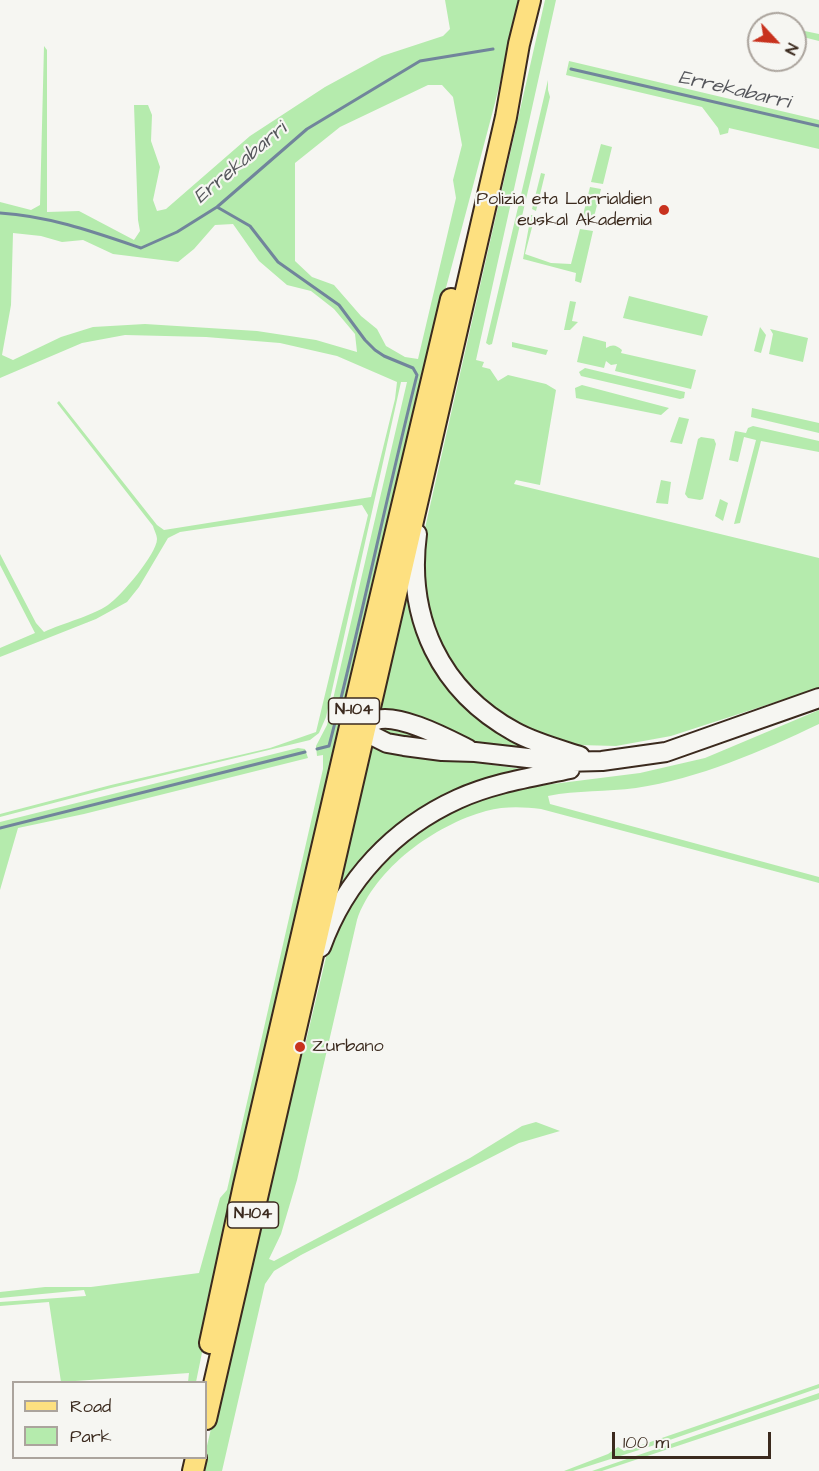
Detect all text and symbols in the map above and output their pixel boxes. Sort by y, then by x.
north arrow [747,12,807,72]
text: N [779,40,803,58]
water label: Errekabarri [676,67,792,115]
water label: Errekabarri [190,118,292,210]
place label: Polizia eta Larrialdien euskal Akademia [477,189,652,232]
marker: Polizia eta Larrialdien euskal Akademia [657,203,671,217]
road number: N-104 [328,698,380,724]
place label: Zurbano [312,1036,384,1058]
marker: Zurbano [293,1040,307,1054]
road number: N-104 [228,1202,278,1228]
legend [12,1381,207,1459]
text: Road [70,1394,111,1419]
scale bar [615,1420,774,1458]
text: Park [70,1424,112,1449]
text: 100 m [623,1430,669,1455]

